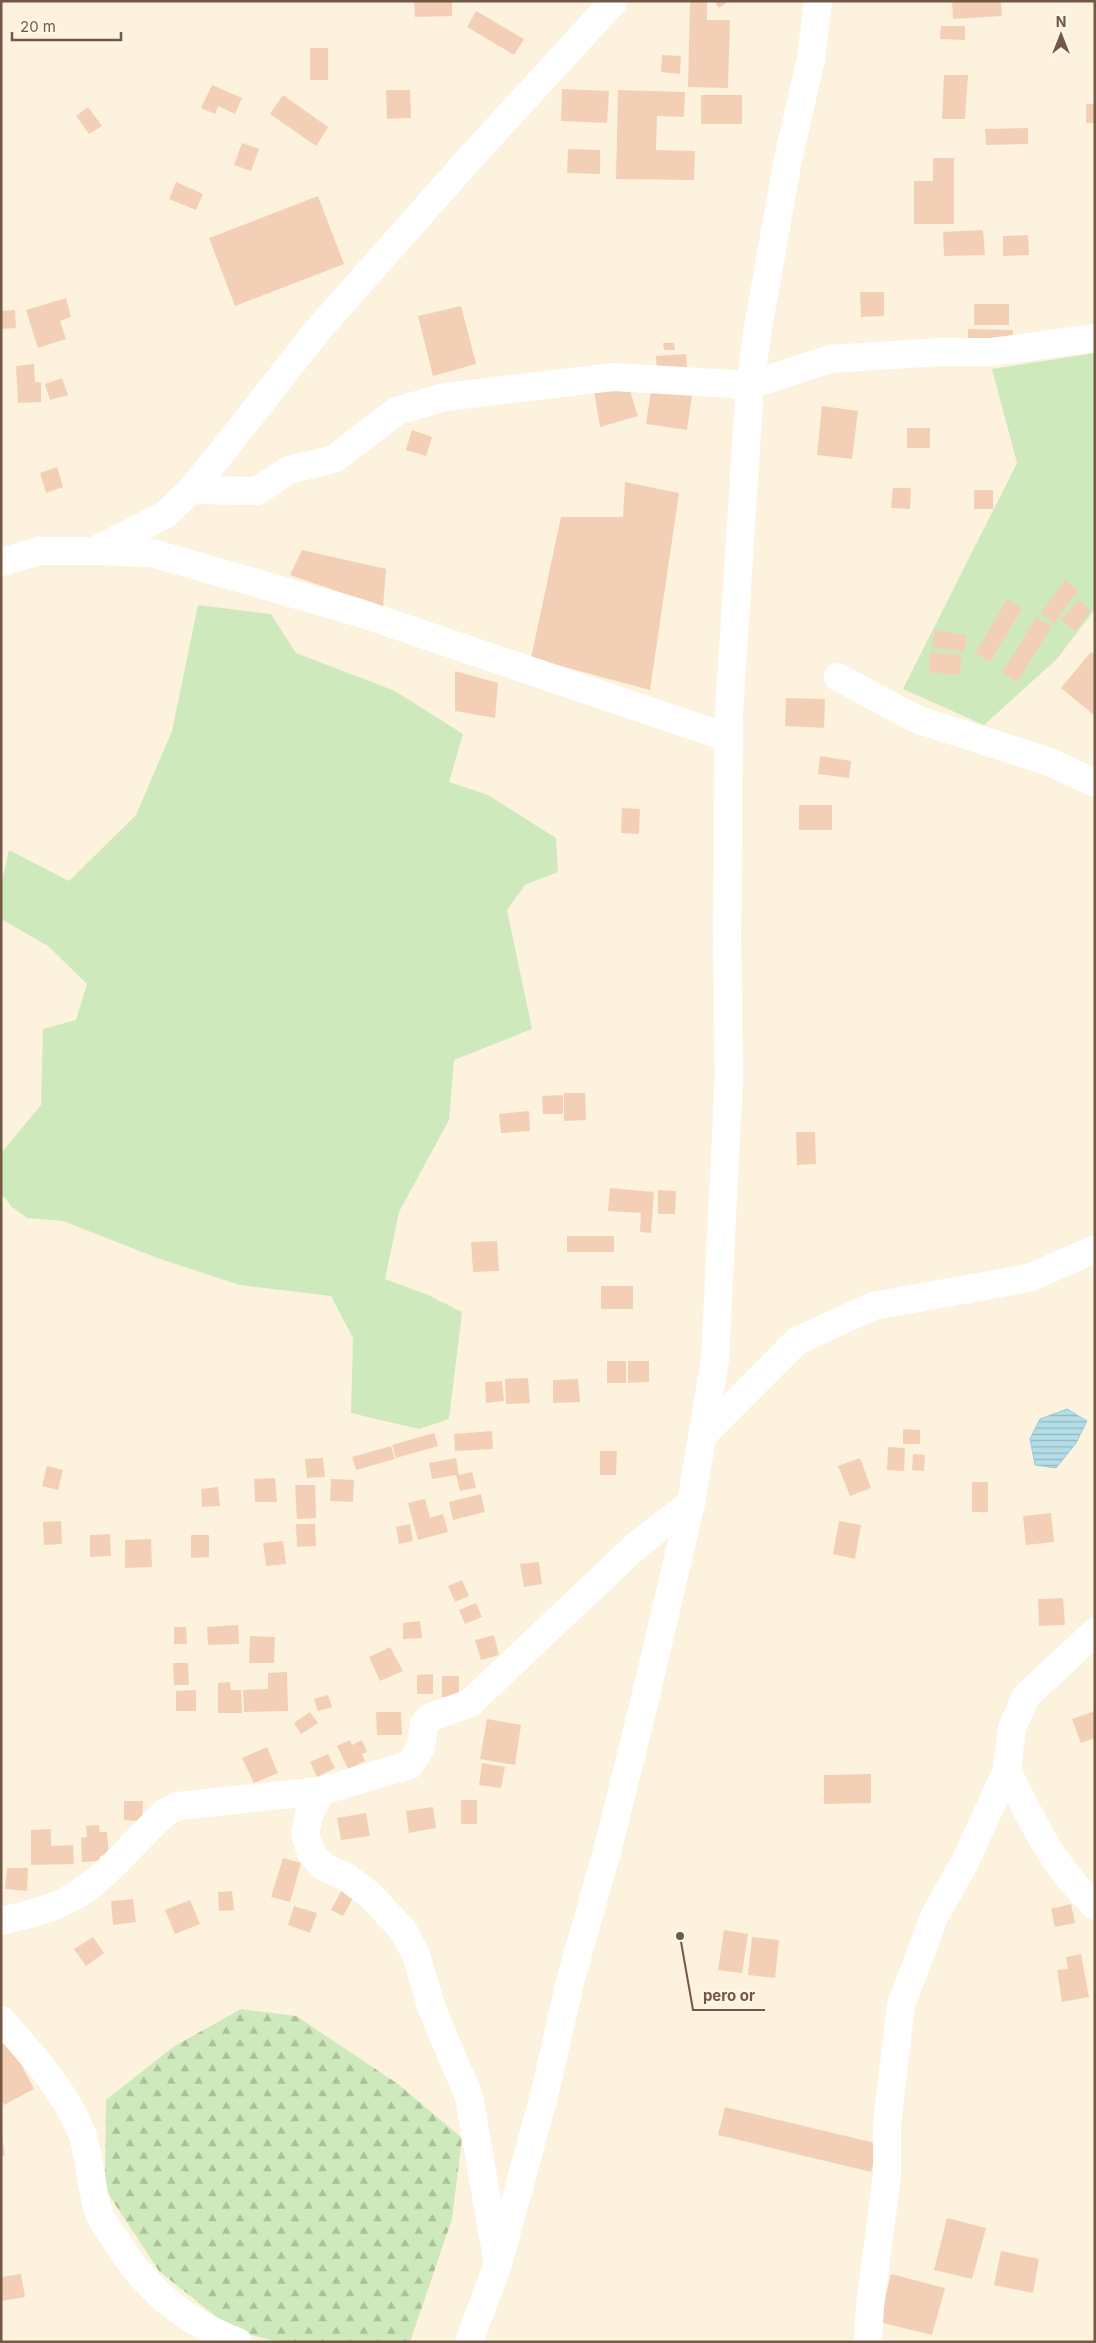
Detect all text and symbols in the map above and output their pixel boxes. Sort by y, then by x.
scale bar [12,10,121,42]
north arrow [1036,10,1086,60]
text: N [1056,13,1066,30]
text: 20 m [20,17,56,36]
callout: pero or [693,1980,765,2010]
text: pero or [703,1986,755,2005]

